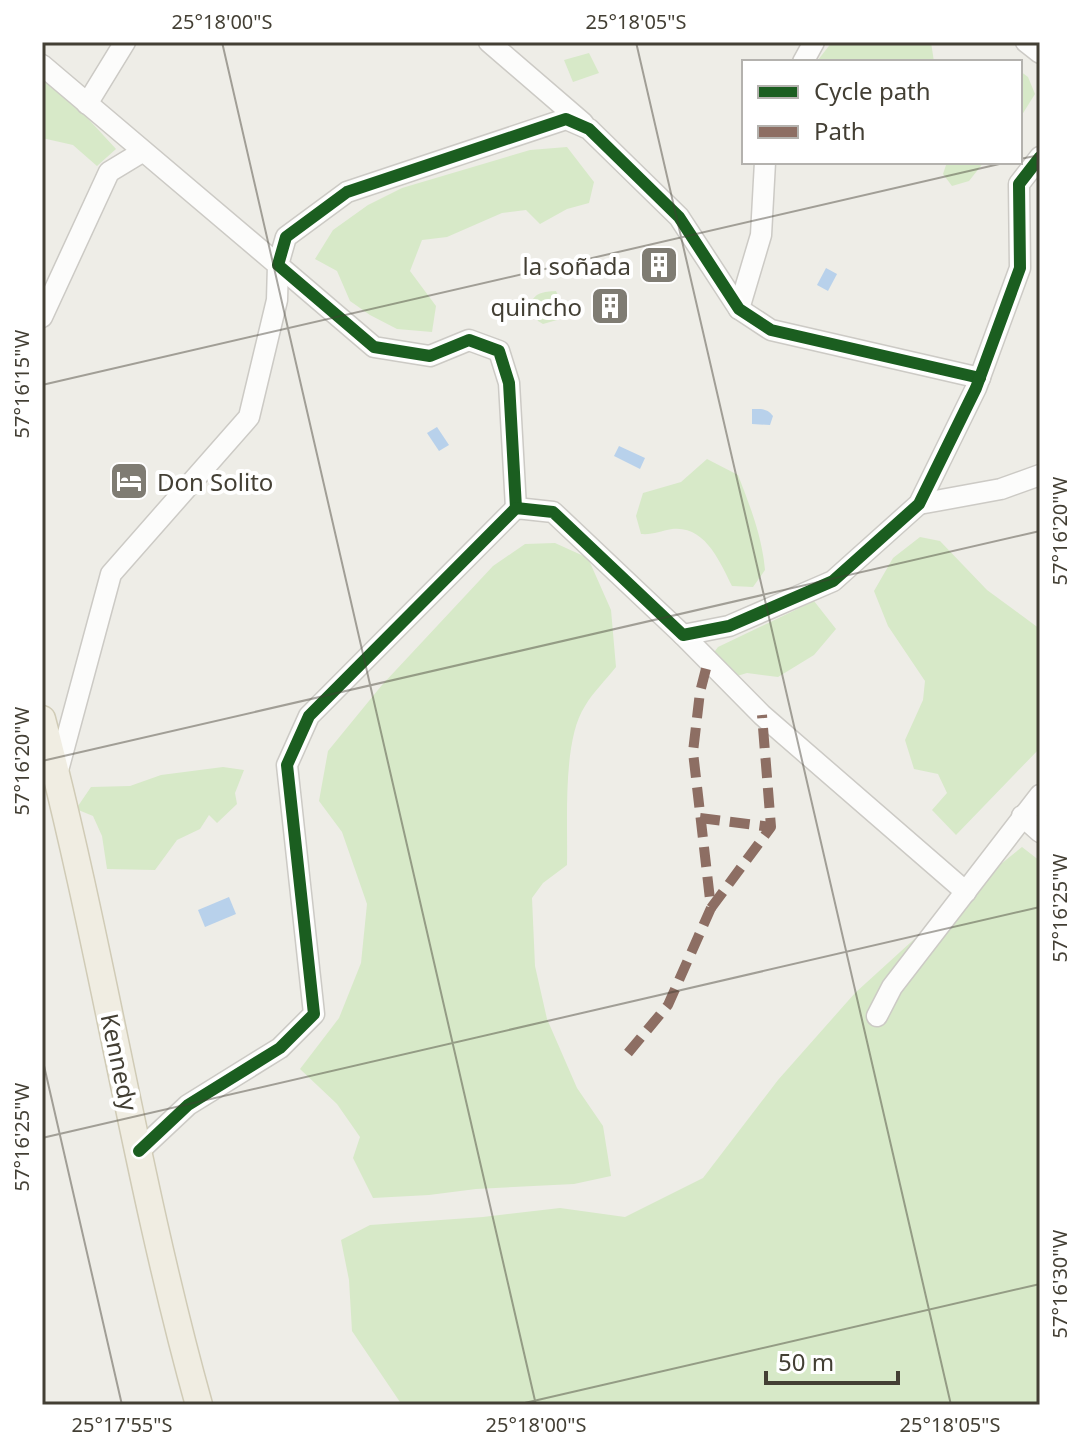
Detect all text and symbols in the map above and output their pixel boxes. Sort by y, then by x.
text: 25°18'00"S [172,8,272,35]
text: 25°18'05"S [586,8,686,35]
legend [742,60,1022,164]
text: Cycle path [814,74,931,107]
text: Path [814,114,865,147]
building icon: la soñada [638,244,680,286]
place label: la soñada [523,249,631,282]
building icon: quincho [589,285,631,327]
place label: quincho [491,290,582,323]
text: 57°16'15"W [8,329,35,438]
hotel icon: Don Solito [108,460,150,502]
place label: Don Solito [157,465,273,498]
text: 57°16'20"W [1046,476,1073,585]
text: 57°16'20"W [8,706,35,815]
text: 57°16'25"W [1046,853,1073,962]
street label: Kennedy [94,1010,147,1114]
text: 57°16'25"W [8,1082,35,1191]
text: 57°16'30"W [1046,1229,1073,1338]
scale bar [766,1335,898,1385]
text: 50 m [778,1345,834,1378]
text: 25°17'55"S [72,1411,172,1438]
text: 25°18'00"S [486,1411,586,1438]
text: 25°18'05"S [900,1411,1000,1438]

